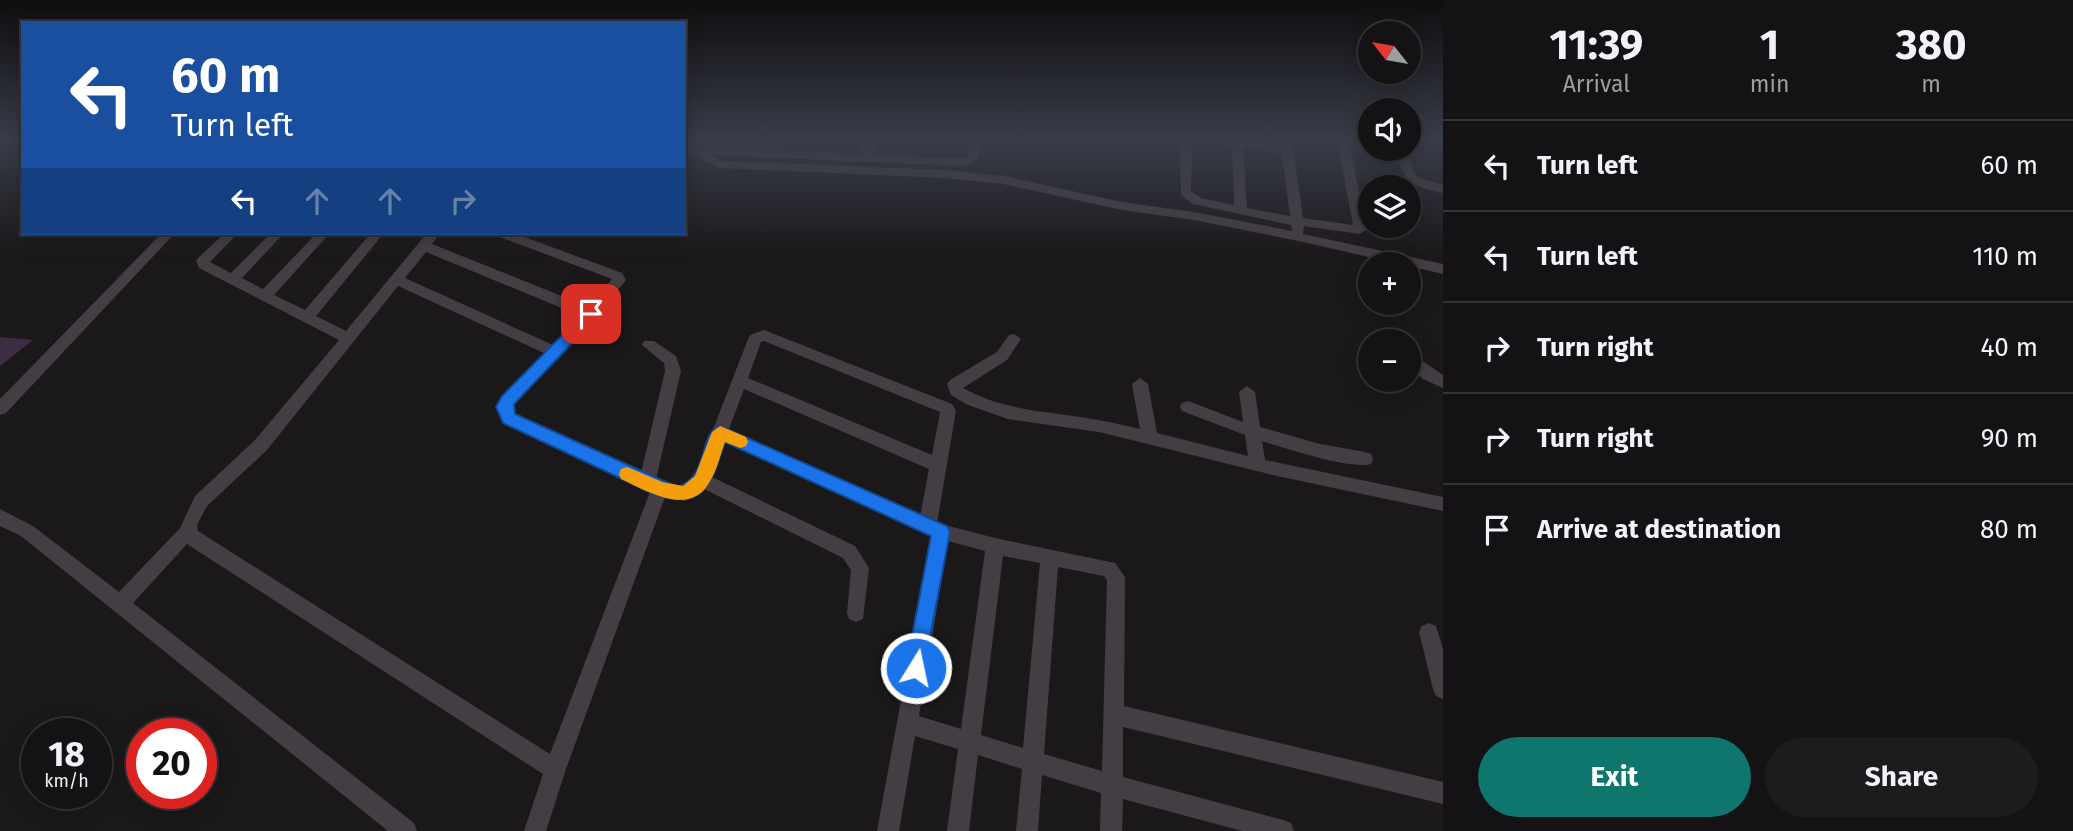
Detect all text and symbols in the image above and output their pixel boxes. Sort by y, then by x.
text: 11:39 [1549,20,1643,70]
text: 1 [1760,20,1779,70]
text: 380 [1896,20,1967,70]
north arrow [1358,21,1421,84]
map controls [1358,21,1421,392]
text: 60 m [171,46,280,105]
icon: left [56,49,147,140]
text: Arrival [1563,70,1630,98]
text: min [1750,70,1789,98]
text: m [1921,70,1941,98]
button: sound [1358,98,1421,161]
text: Turn left [171,106,293,144]
icon: left [1478,147,1516,185]
text: Turn left [1537,150,1638,181]
text: 60 m [1980,150,2038,181]
button: layers [1358,175,1421,238]
icon: left [225,182,263,220]
icon: ahead [298,182,336,220]
icon: ahead [371,182,409,220]
icon: right [444,182,482,220]
icon: left [1478,238,1516,276]
text: Turn left [1537,241,1638,272]
text: 110 m [1972,241,2038,272]
button: + [1358,252,1421,315]
pin [561,284,621,344]
icon: arrive [572,295,610,333]
button: − [1358,329,1421,392]
icon: right [1478,329,1516,367]
text: Turn right [1537,332,1654,363]
text: 40 m [1980,332,2038,363]
icon: right [1478,420,1516,458]
text: Turn right [1537,423,1654,454]
text: 90 m [1981,423,2038,454]
icon: arrive [1478,511,1516,549]
text: Arrive at destination [1537,514,1781,545]
text: 80 m [1980,514,2038,545]
position arrow [879,631,953,705]
speed limit sign: 20 [126,718,217,809]
text: 18 [48,733,85,775]
button: Exit [1478,737,1751,817]
button: Share [1765,737,2038,817]
text: km/h [44,770,89,792]

